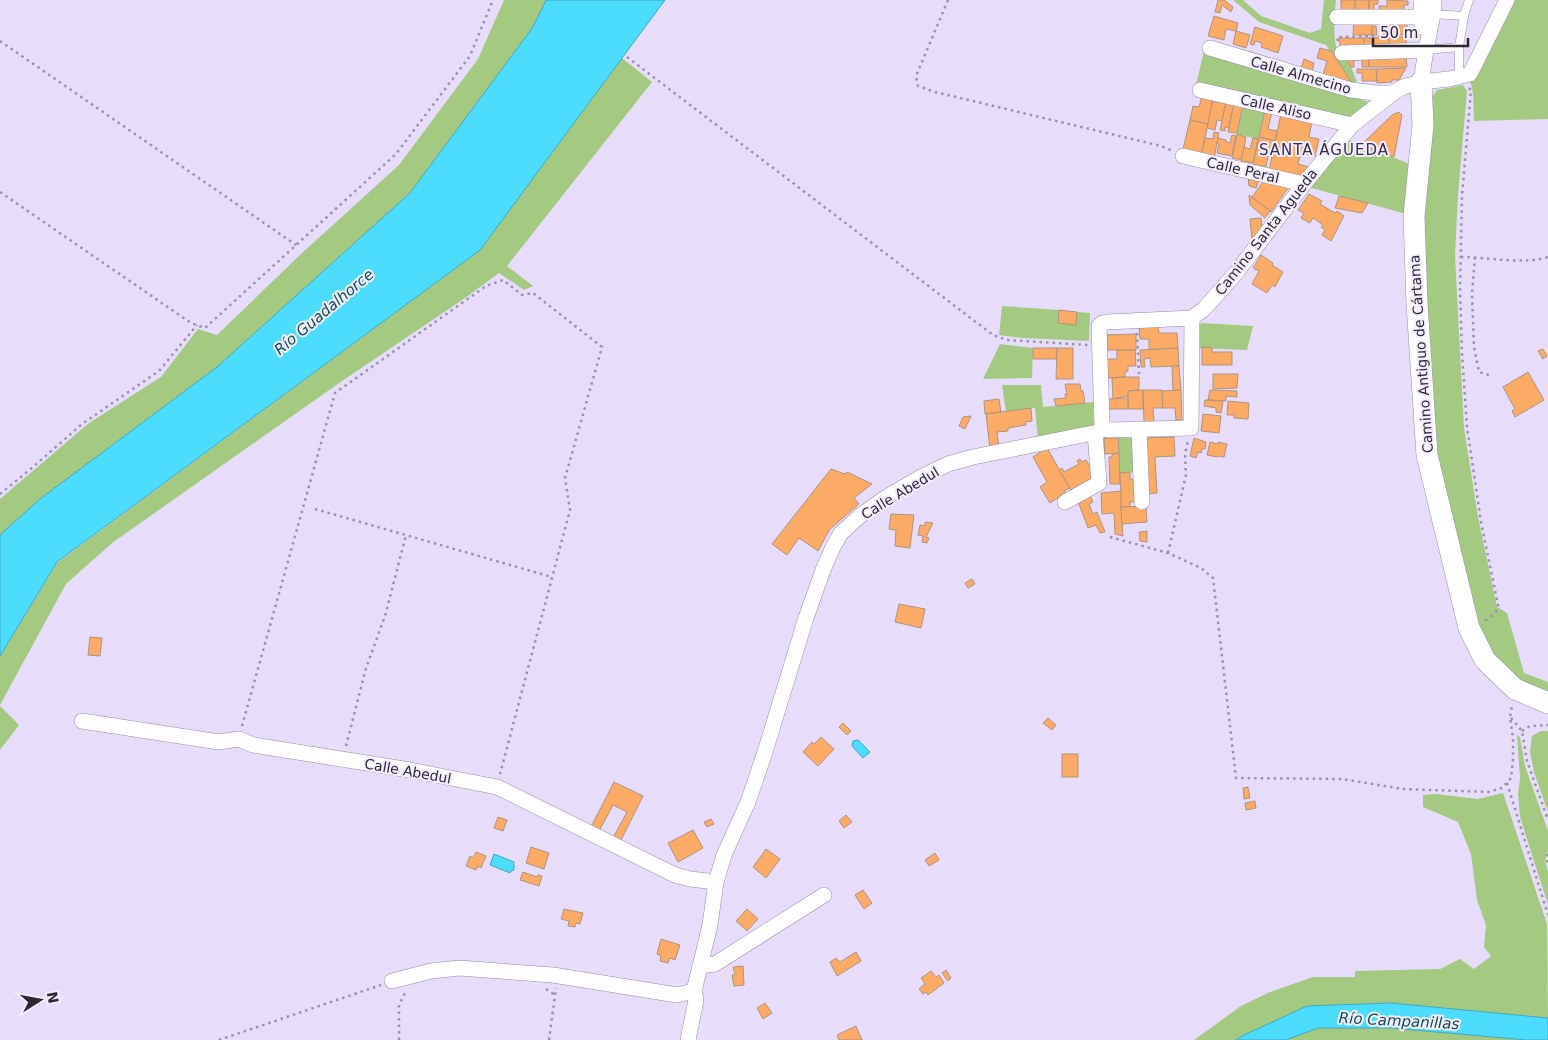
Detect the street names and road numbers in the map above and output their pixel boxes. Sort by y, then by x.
street label: Calle Almecino [1249,53,1353,97]
street label: Calle Aliso [1239,91,1313,123]
street label: Calle Peral [1205,154,1281,186]
street label: Camino Santa Agueda [1212,166,1320,298]
street label: Camino Antiguo de Cártama [1406,254,1436,454]
street label: Calle Abedul [858,463,942,523]
street label: Calle Abedul [363,755,453,787]

